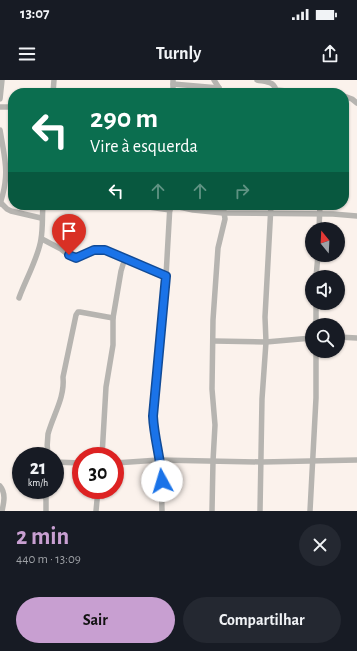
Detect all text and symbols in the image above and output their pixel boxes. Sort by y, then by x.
text: 13:07 [20,6,50,21]
icon: menu [16,43,38,65]
icon: share [319,43,341,65]
text: Turnly [156,45,201,63]
icon: left [24,104,76,156]
text: 290 m [90,105,158,133]
text: Vire à esquerda [90,138,198,156]
icon: left [105,180,127,202]
icon: ahead [147,180,169,202]
icon: ahead [189,180,211,202]
icon: right [231,180,253,202]
pin [52,214,86,255]
icon: arrive [58,220,80,242]
north arrow [305,222,345,262]
map controls [305,222,345,358]
button: sound [305,270,345,310]
button: search [305,318,345,358]
speed limit sign: 30 [72,447,124,499]
text: 21 [30,458,46,478]
position arrow [141,460,183,502]
text: km/h [28,478,48,488]
button: close [299,524,341,566]
text: 2 min [16,525,69,549]
text: 440 m · 13:09 [16,553,81,566]
button: Sair [16,597,175,643]
button: Compartilhar [183,597,341,643]

